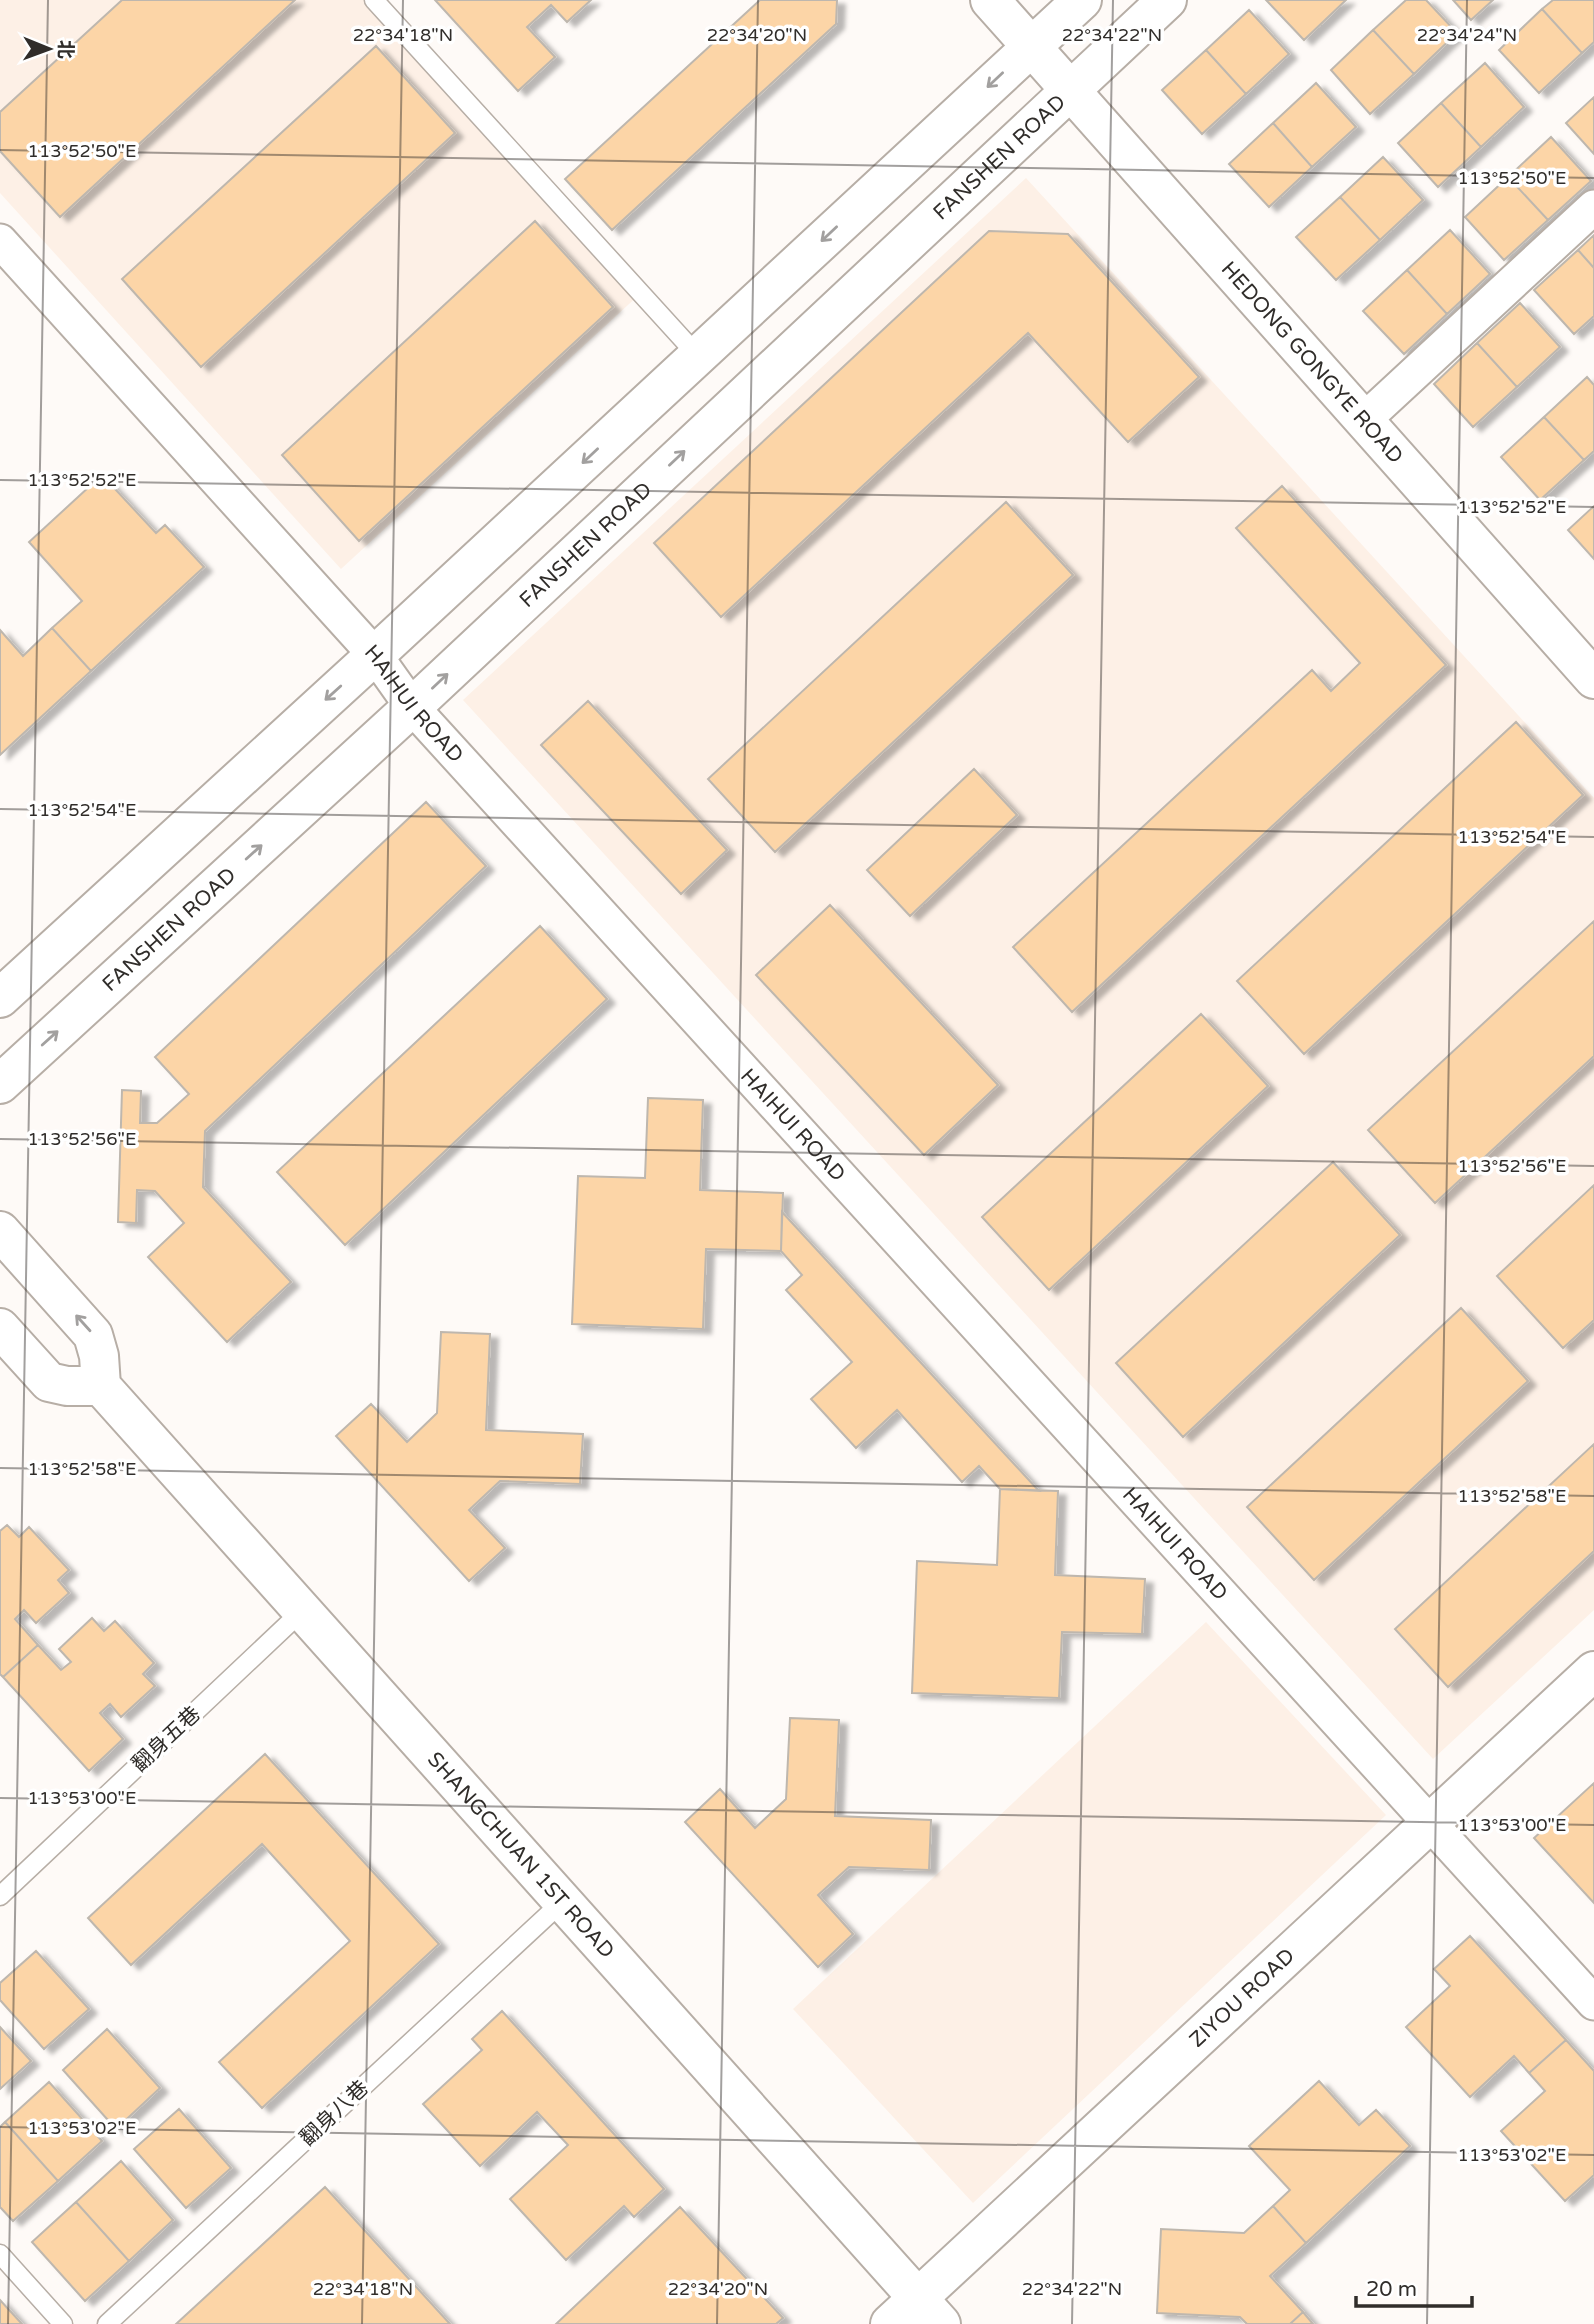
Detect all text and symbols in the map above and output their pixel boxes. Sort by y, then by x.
north arrow [14,14,84,84]
text: 22°34'18"N [353,24,453,46]
text: 22°34'20"N [707,24,807,46]
text: 22°34'22"N [1062,24,1162,46]
text: 22°34'24"N [1417,24,1517,46]
text: 北 [54,40,76,59]
one-way arrow [987,71,1004,88]
street label: FANSHEN ROAD [928,90,1071,225]
text: 113°52'50"E [28,140,136,162]
text: 113°52'50"E [1458,167,1566,189]
one-way arrow [821,226,838,243]
street label: HEDONG GONGYE ROAD [1216,257,1408,469]
one-way arrow [582,447,599,464]
one-way arrow [668,450,685,467]
text: 113°52'52"E [28,469,136,491]
street label: FANSHEN ROAD [514,477,657,613]
text: 113°52'52"E [1458,496,1566,518]
street label: HAIHUI ROAD [359,640,468,768]
one-way arrow [431,673,448,690]
one-way arrow [324,685,342,701]
text: 113°52'54"E [28,799,136,821]
text: 113°52'54"E [1458,826,1566,848]
one-way arrow [245,843,262,860]
street label: FANSHEN ROAD [97,863,241,997]
one-way arrow [41,1030,58,1047]
street label: HAIHUI ROAD [735,1064,850,1187]
text: 113°52'56"E [28,1128,136,1150]
text: 113°52'56"E [1458,1155,1566,1177]
one-way arrow [75,1314,91,1332]
text: 113°52'58"E [28,1458,136,1480]
street label: HAIHUI ROAD [1117,1483,1233,1606]
text: 113°52'58"E [1458,1485,1566,1507]
street label: 翻身五巷 [127,1702,206,1777]
street label: SHANGCHUAN 1ST ROAD [422,1747,619,1964]
text: 113°53'00"E [28,1787,136,1809]
text: 113°53'00"E [1458,1814,1566,1836]
street label: ZIYOU ROAD [1185,1943,1300,2053]
street label: 翻身八巷 [295,2076,374,2151]
text: 113°53'02"E [28,2117,136,2139]
text: 113°53'02"E [1458,2144,1566,2166]
scale bar [1356,2264,1472,2308]
text: 20 m [1366,2277,1417,2302]
text: 22°34'18"N [313,2278,413,2300]
text: 22°34'20"N [668,2278,768,2300]
text: 22°34'22"N [1022,2278,1122,2300]

